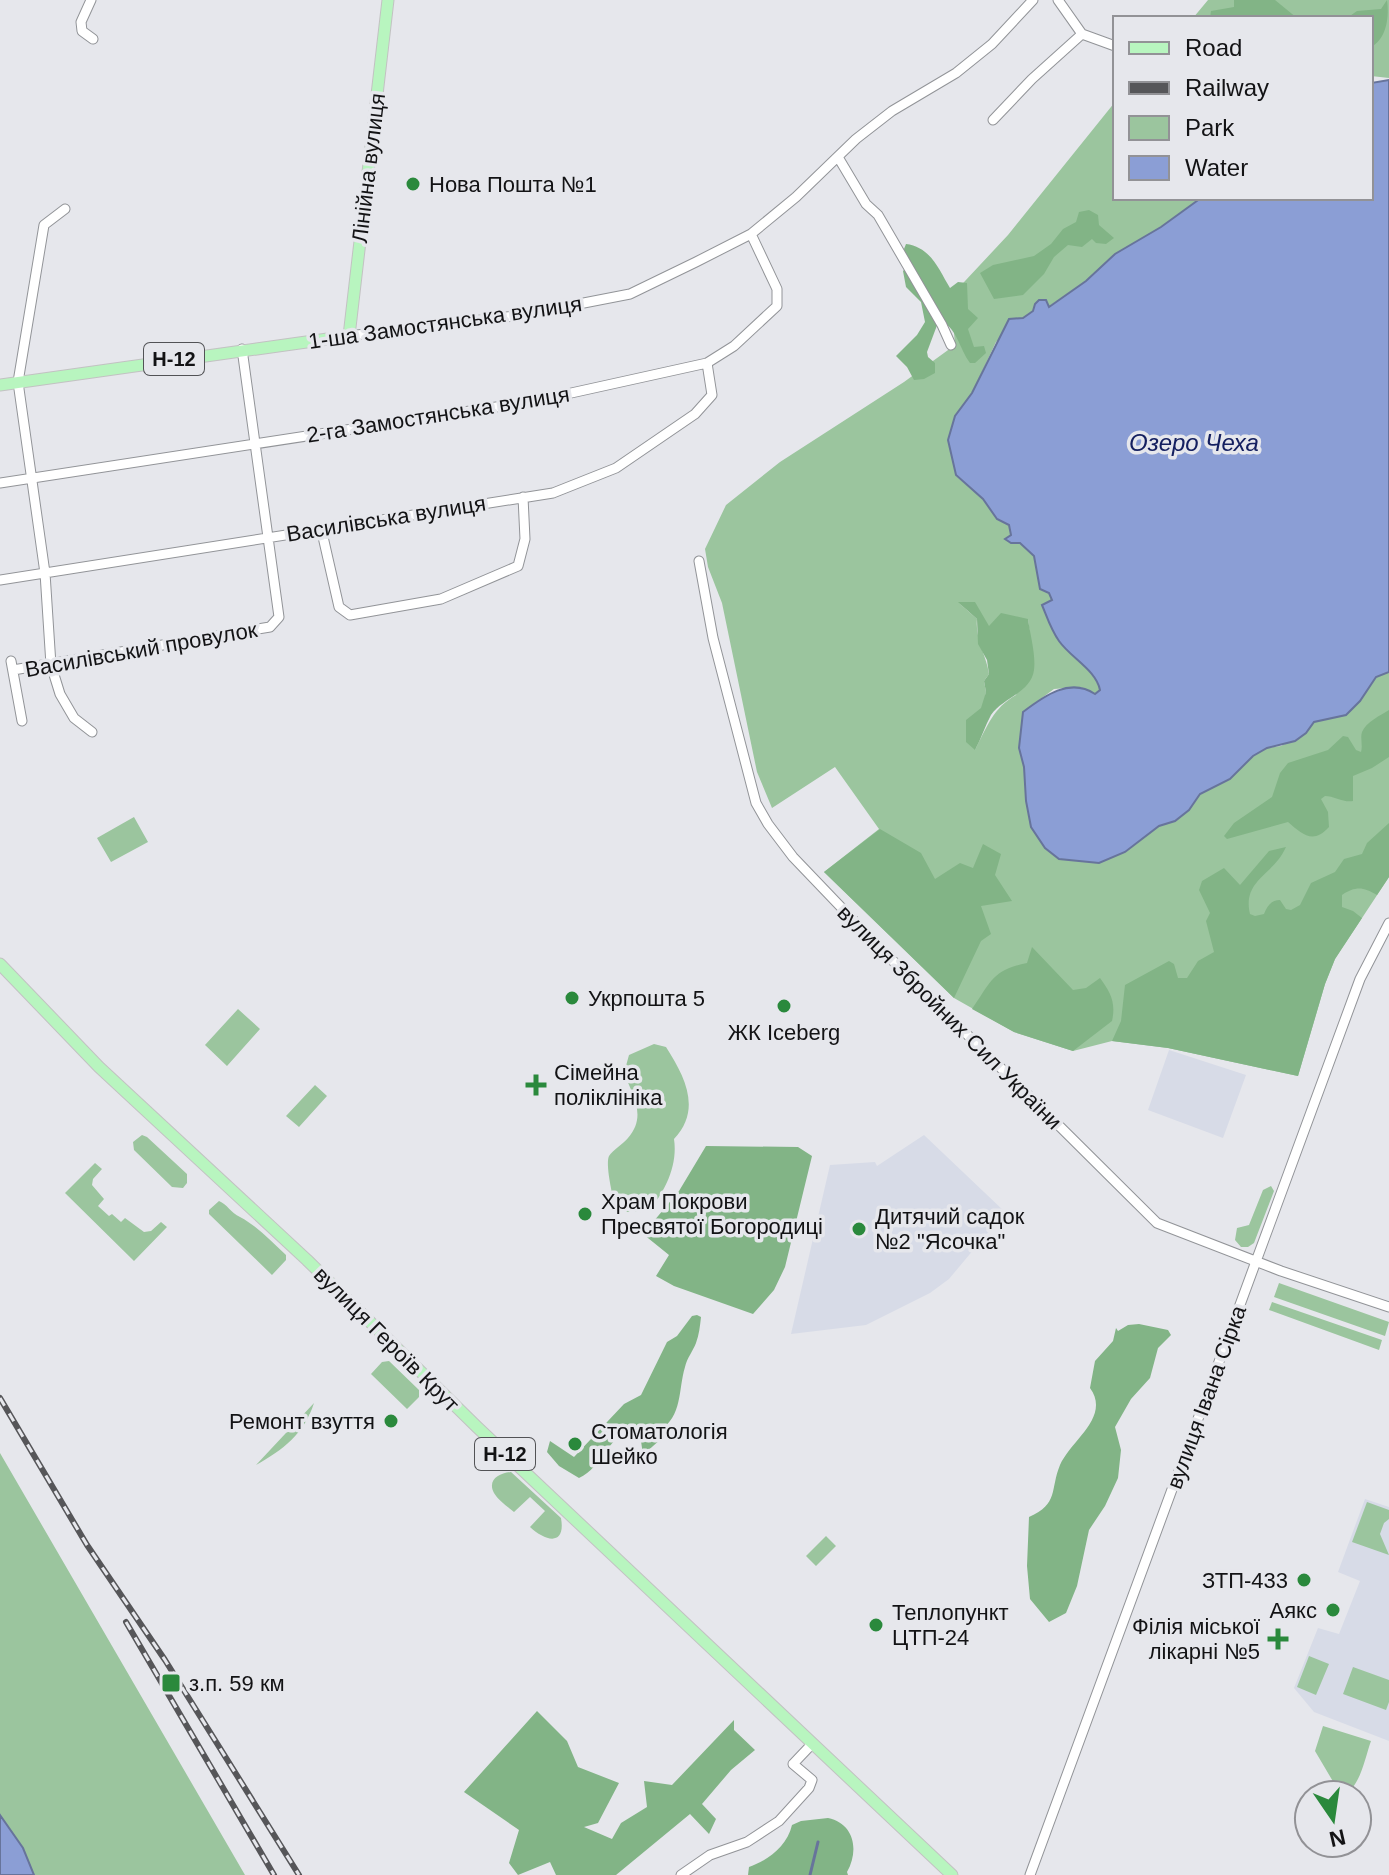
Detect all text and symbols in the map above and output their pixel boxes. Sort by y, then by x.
legend [1113,16,1373,200]
text: Road [1185,34,1242,61]
text: Railway [1185,74,1269,101]
street label: Лінійна вулиця [347,92,390,244]
text: Park [1185,114,1235,141]
text: Water [1185,154,1248,181]
place label: Нова Пошта №1 [429,172,597,197]
marker: Нова Пошта №1 [404,175,422,193]
street label: 1-ша Замостянська вулиця [307,291,583,354]
road number: Н-12 [144,343,204,375]
street label: 2-га Замостянська вулиця [305,381,571,448]
water label: Озеро Чеха [1129,429,1259,456]
street label: Василівська вулиця [285,490,488,547]
street label: Василівський провулок [23,617,259,682]
street label: вулиця Збройних Сил України [832,900,1067,1135]
place label: Укрпошта 5 [588,986,705,1011]
marker: Укрпошта 5 [563,989,581,1007]
marker: ЖК Iceberg [775,997,793,1015]
place label: ЖК Iceberg [728,1020,840,1045]
place label: Сімейна поліклініка [554,1060,663,1110]
marker: Сімейна поліклініка [525,1074,547,1096]
place label: Храм Покрови Пресвятої Богородиці [601,1189,823,1239]
place label: Дитячий садок №2 "Ясочка" [875,1204,1025,1254]
marker: Храм Покрови Пресвятої Богородиці [576,1205,594,1223]
marker: Дитячий садок №2 "Ясочка" [850,1220,868,1238]
street label: вулиця Героїв Крут [309,1262,464,1417]
street label: вулиця Івана Сірка [1162,1301,1251,1492]
place label: Ремонт взуття [229,1409,375,1434]
marker: Ремонт взуття [382,1412,400,1430]
place label: Стоматологія Шейко [591,1419,728,1469]
marker: Стоматологія Шейко [566,1435,584,1453]
road number: Н-12 [475,1438,535,1470]
place label: ЗТП-433 [1202,1568,1288,1593]
marker: ЗТП-433 [1295,1571,1313,1589]
place label: Аякс [1270,1598,1317,1623]
place label: Теплопункт ЦТП-24 [892,1600,1009,1650]
marker: Аякс [1324,1601,1342,1619]
place label: Філія міської лікарні №5 [1132,1614,1260,1664]
marker: Теплопункт ЦТП-24 [867,1616,885,1634]
marker: Філія міської лікарні №5 [1267,1628,1289,1650]
place label: з.п. 59 км [189,1671,285,1696]
marker: з.п. 59 км [160,1672,182,1694]
north arrow [1293,1779,1373,1859]
text: N [1327,1824,1348,1852]

